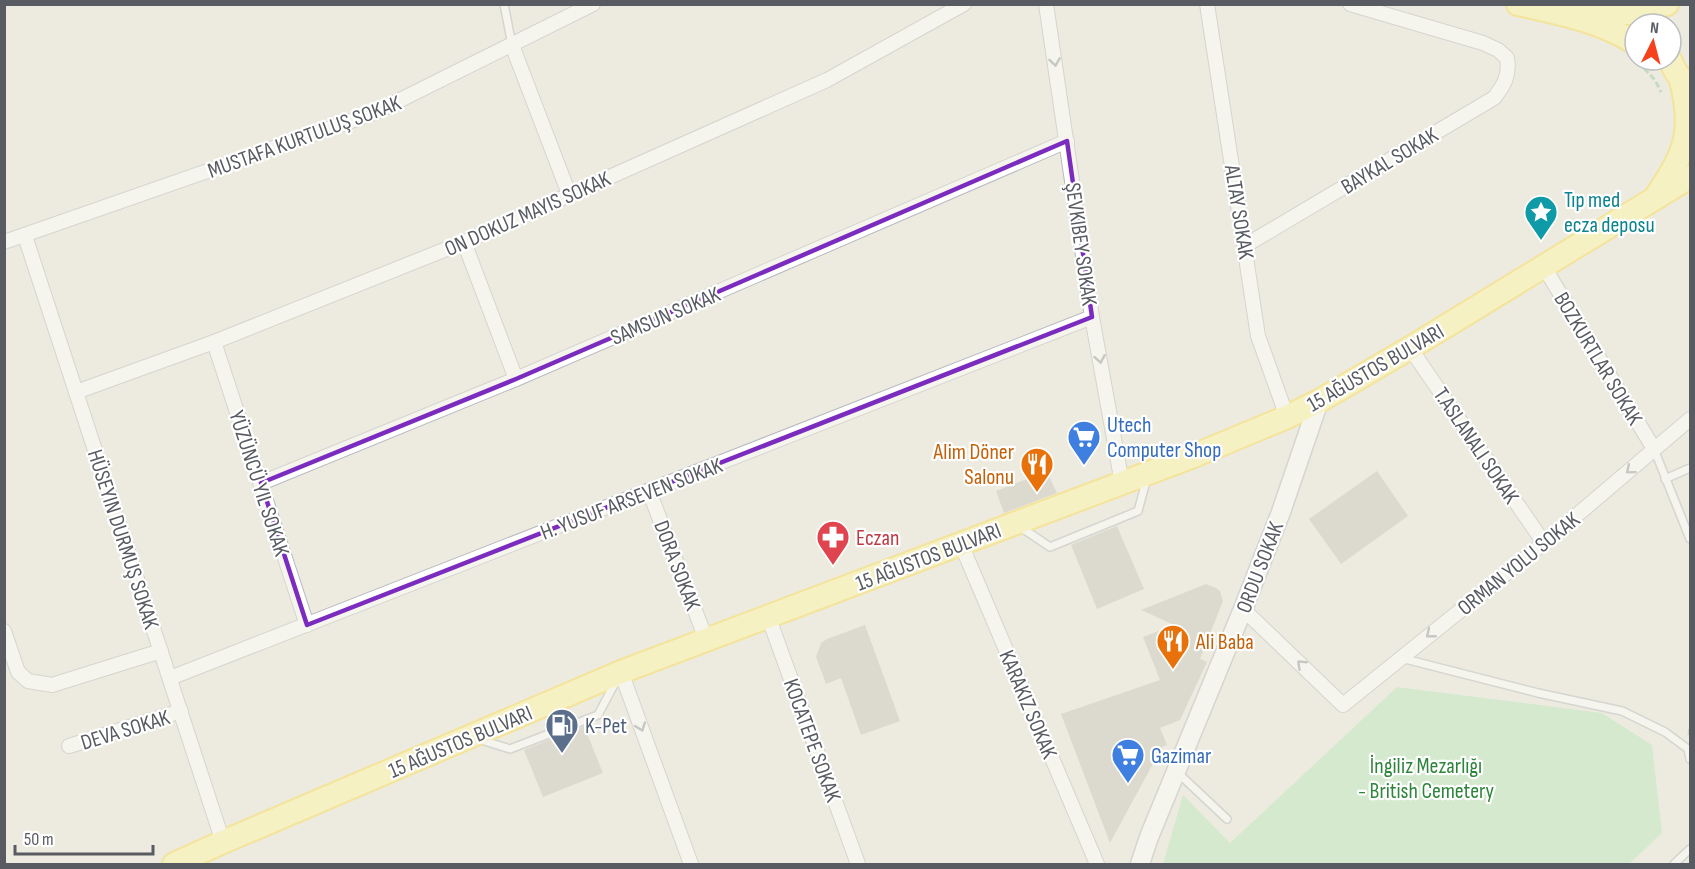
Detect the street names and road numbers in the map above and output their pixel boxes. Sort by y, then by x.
street label: MUSTAFA KURTULUŞ SOKAK [204,90,405,185]
street label: BAYKAL SOKAK [1336,122,1443,201]
street label: ALTAY SOKAK [1218,162,1259,261]
street label: ON DOKUZ MAYIS SOKAK [441,166,615,263]
street label: ŞEVKIBEY SOKAK [1059,181,1103,307]
street label: SAMSUN SOKAK [607,281,725,352]
street label: BOZKURTLAR SOKAK [1547,287,1648,430]
street label: 15 AĞUSTOS BULVARI [1303,318,1449,418]
street label: T.ASLANALI SOKAK [1427,383,1525,509]
street label: YÜZÜNCÜ YIL SOKAK [222,407,295,560]
street label: HÜSEYIN DURMUŞ SOKAK [81,446,164,633]
street label: H. YUSUF ARSEVEN SOKAK [537,452,726,547]
street label: ORMAN YOLU SOKAK [1452,507,1586,622]
street label: DORA SOKAK [647,517,706,614]
street label: 15 AĞUSTOS BULVARI [852,517,1005,598]
street label: ORDU SOKAK [1231,518,1290,617]
street label: KARAKIZ SOKAK [993,646,1063,763]
street label: KOCATEPE SOKAK [777,675,846,806]
street label: 15 AĞUSTOS BULVARI [385,700,537,785]
street label: DEVA SOKAK [78,704,173,757]

